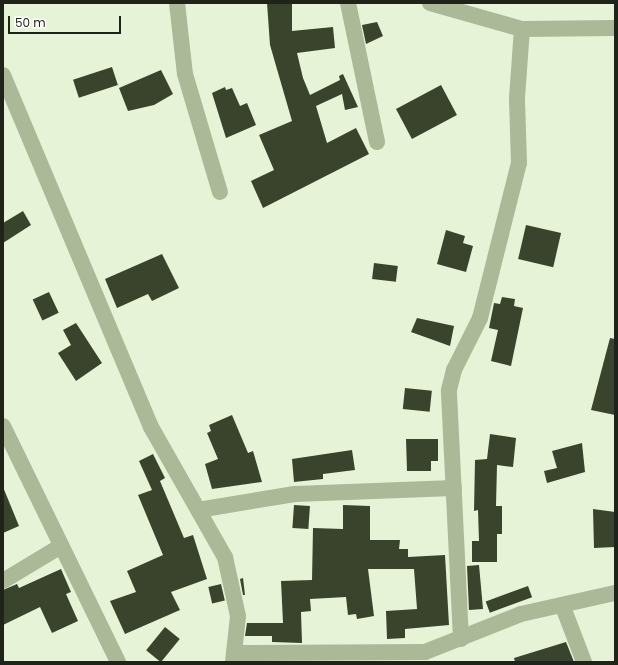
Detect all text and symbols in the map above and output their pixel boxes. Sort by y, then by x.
scale bar [10,8,123,34]
text: 50 m [15,14,46,31]

